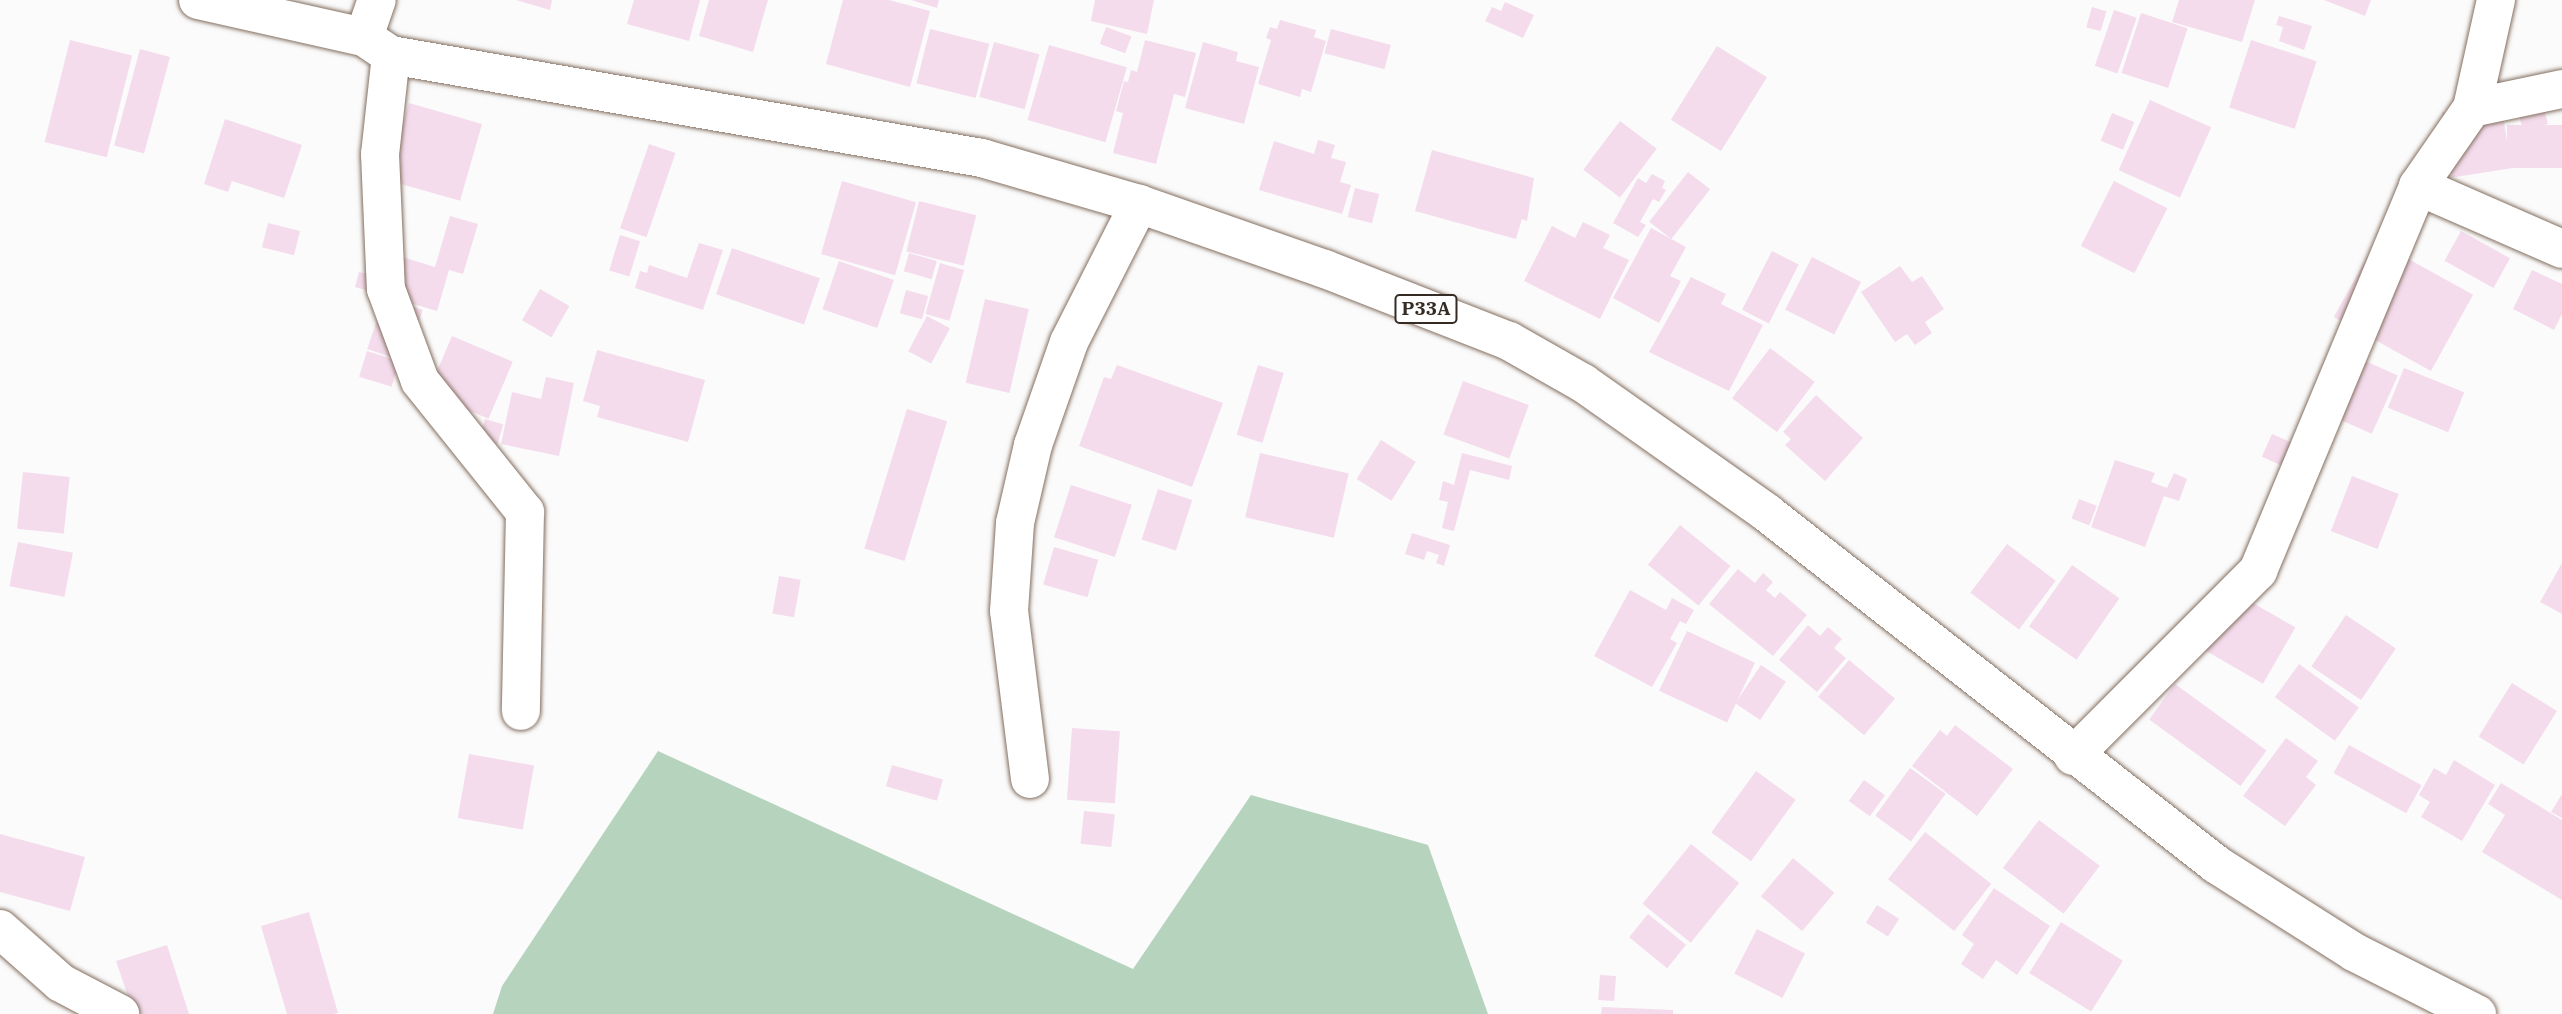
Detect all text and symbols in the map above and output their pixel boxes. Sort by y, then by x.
road number: P33A [1393,294,1459,324]

